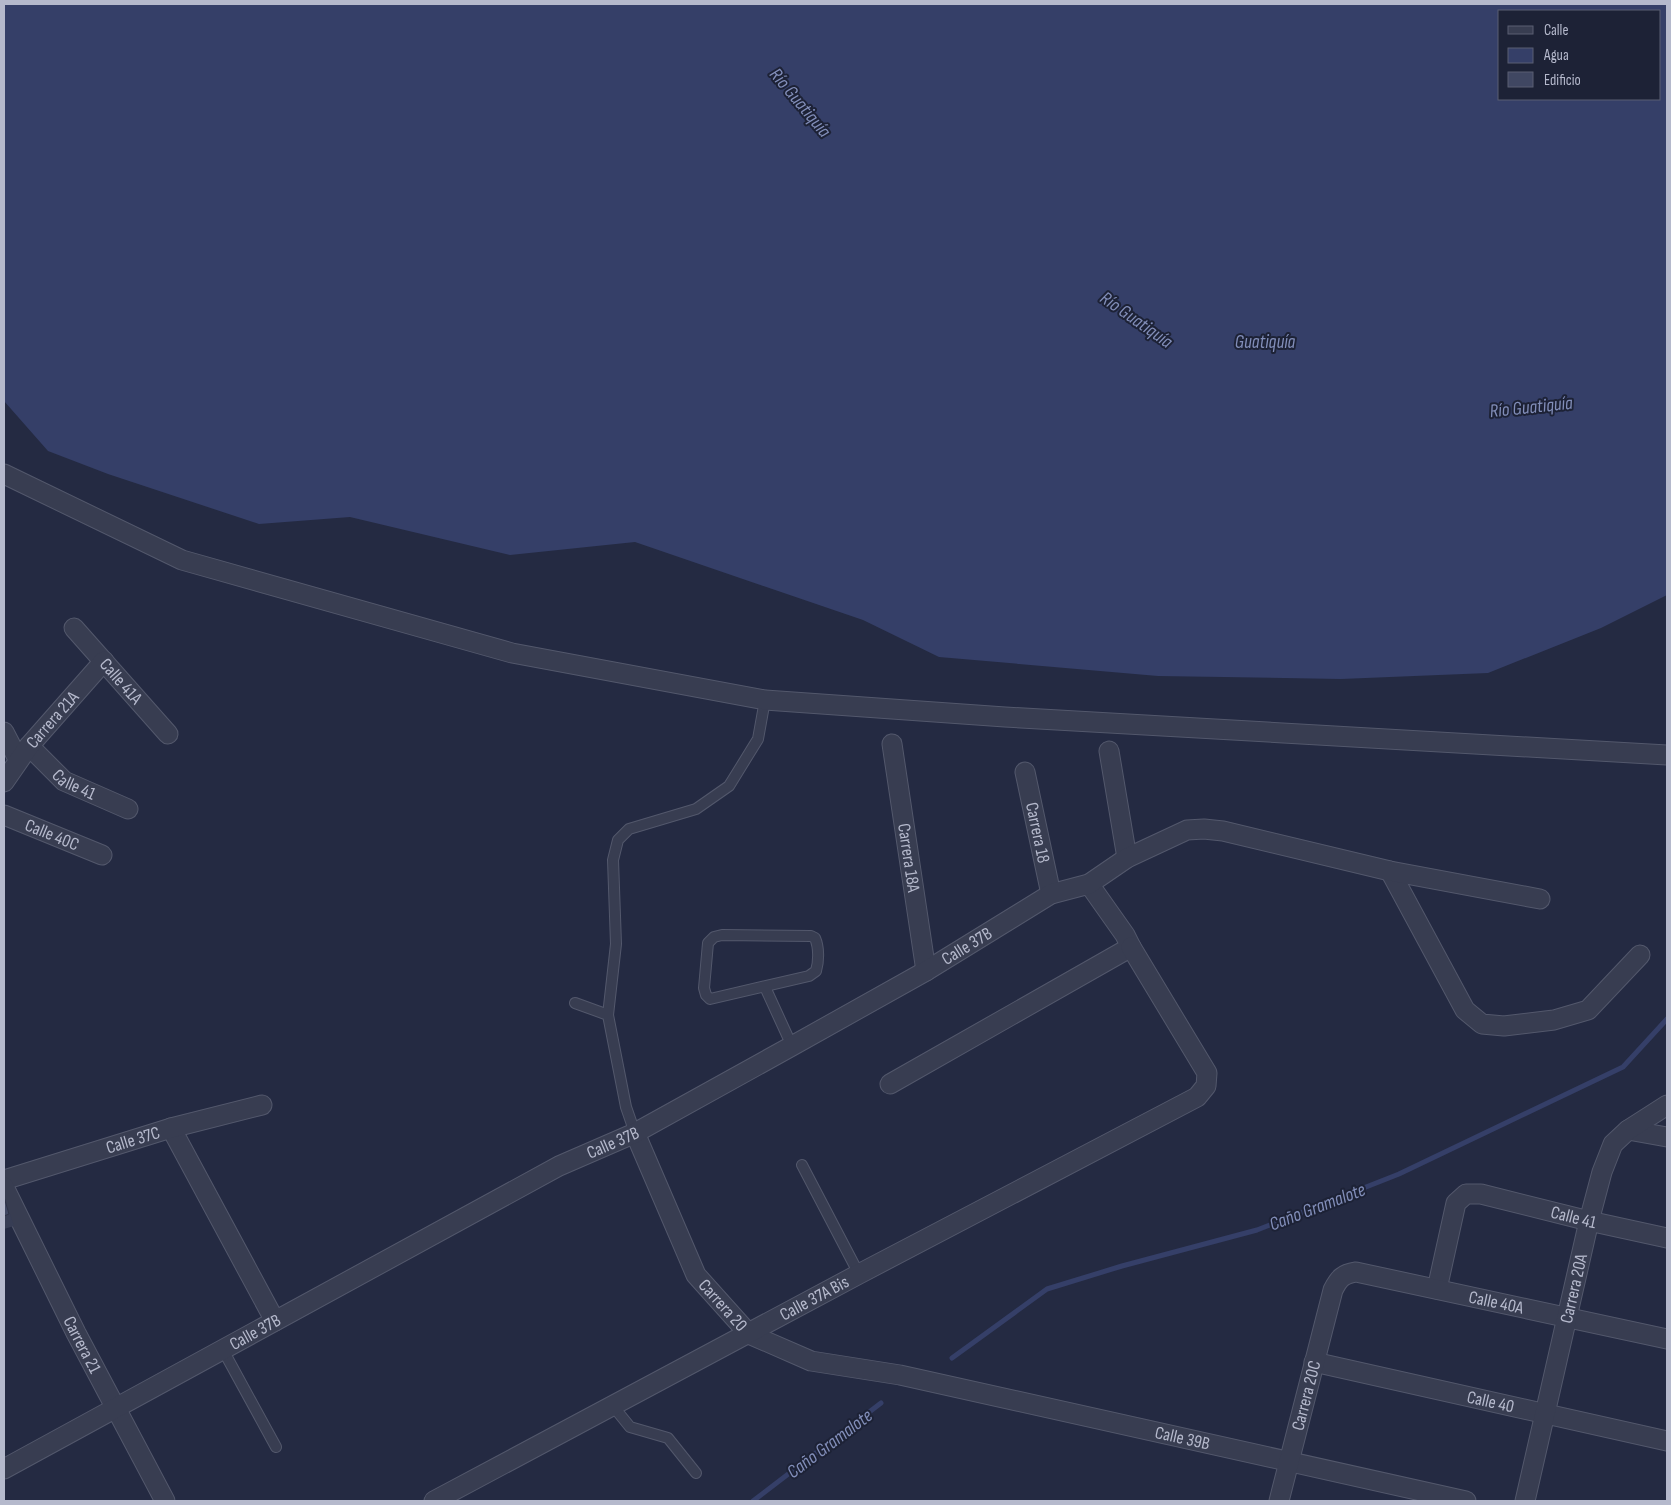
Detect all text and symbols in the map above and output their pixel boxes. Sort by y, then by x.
legend [1498,10,1661,100]
text: Calle [1544,21,1568,40]
text: Agua [1543,46,1569,65]
water label: Río Guatiquía [764,64,836,143]
text: Edificio [1544,71,1581,90]
water label: Río Guatiquía [1095,287,1177,354]
water label: Guatiquía [1235,331,1296,354]
water label: Río Guatiquía [1488,392,1574,423]
street label: Calle 41A [95,654,147,709]
street label: Carrera 21A [22,687,84,753]
street label: Calle 41 [47,765,99,805]
street label: Carrera 18 [1021,800,1054,865]
street label: Calle 40C [22,815,82,856]
street label: Carrera 18A [893,822,924,894]
street label: Calle 37B [938,923,996,970]
street label: Calle 37C [103,1122,163,1159]
street label: Calle 37B [584,1122,642,1164]
water label: Caño Gramalote [1266,1178,1369,1236]
street label: Calle 41 [1549,1202,1599,1233]
street label: Carrera 20A [1556,1252,1592,1325]
street label: Calle 37A Bis [776,1271,852,1325]
street label: Carrera 20 [694,1275,751,1336]
street label: Calle 40A [1467,1287,1526,1319]
street label: Calle 37B [226,1310,284,1355]
street label: Carrera 21 [58,1313,106,1377]
street label: Carrera 20C [1287,1358,1326,1433]
street label: Calle 40 [1465,1387,1516,1417]
water label: Caño Gramalote [783,1404,878,1484]
street label: Calle 39B [1153,1422,1212,1455]

